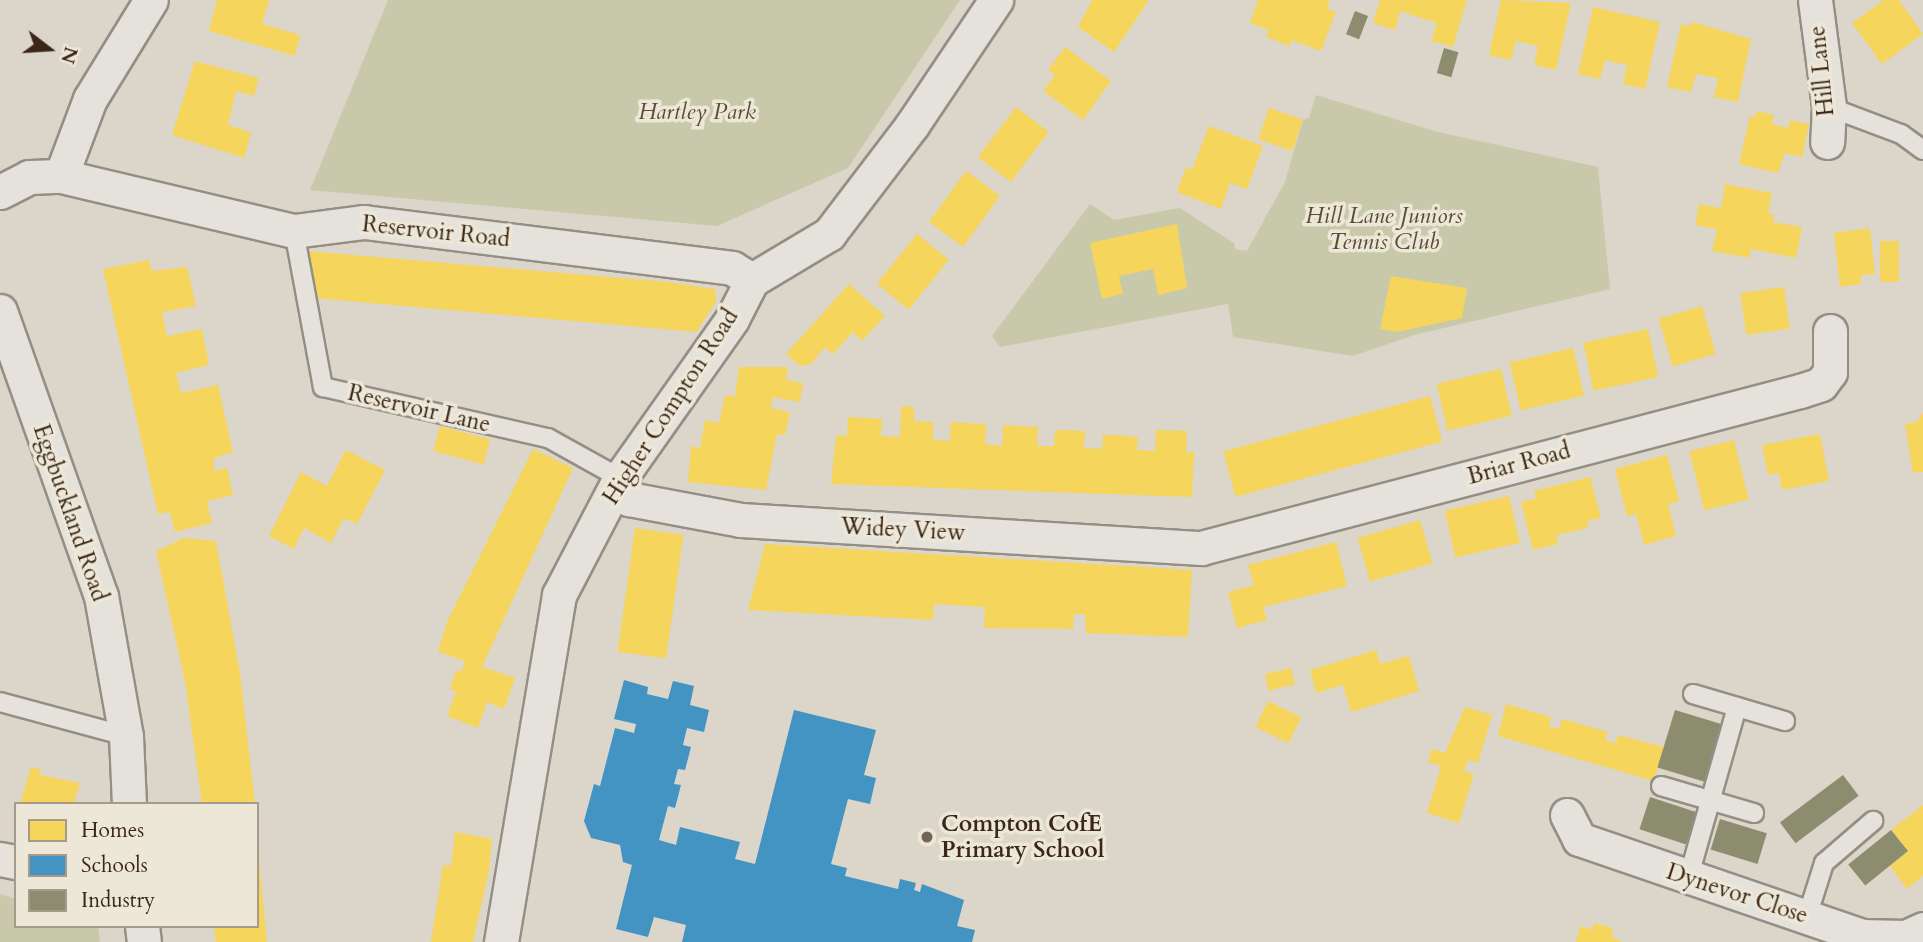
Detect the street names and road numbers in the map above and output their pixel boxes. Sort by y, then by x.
street label: Hill Lane [1804,24,1840,118]
street label: Reservoir Road [361,211,511,253]
street label: Higher Compton Road [597,304,745,510]
street label: Reservoir Lane [345,379,493,439]
street label: Eggbuckland Road [27,421,113,605]
street label: Briar Road [1464,437,1574,491]
street label: Widey View [840,513,966,547]
street label: Dynevor Close [1663,858,1811,930]

